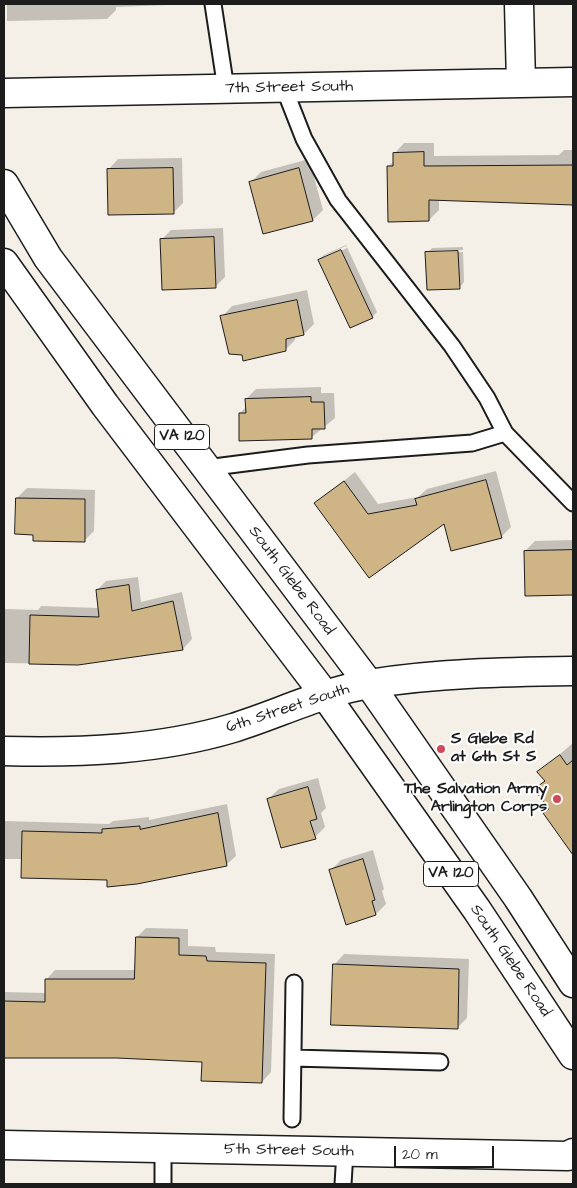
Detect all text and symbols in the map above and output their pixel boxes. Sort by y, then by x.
street label: 7th Street South [225,77,353,99]
road number: VA 120 [154,424,210,450]
street label: South Glebe Road [244,523,338,639]
street label: 6th Street South [224,680,352,738]
place label: S Glebe Rd at 6th St S [451,730,536,768]
marker: S Glebe Rd at 6th St S [435,743,447,755]
place label: The Salvation Army Arlington Corps [404,780,547,818]
marker: The Salvation Army Arlington Corps [551,793,563,805]
road number: VA 120 [424,862,478,886]
street label: South Glebe Road [465,901,555,1021]
scale bar [397,1136,497,1168]
street label: 5th Street South [224,1140,354,1162]
text: 20 m [402,1144,438,1165]

